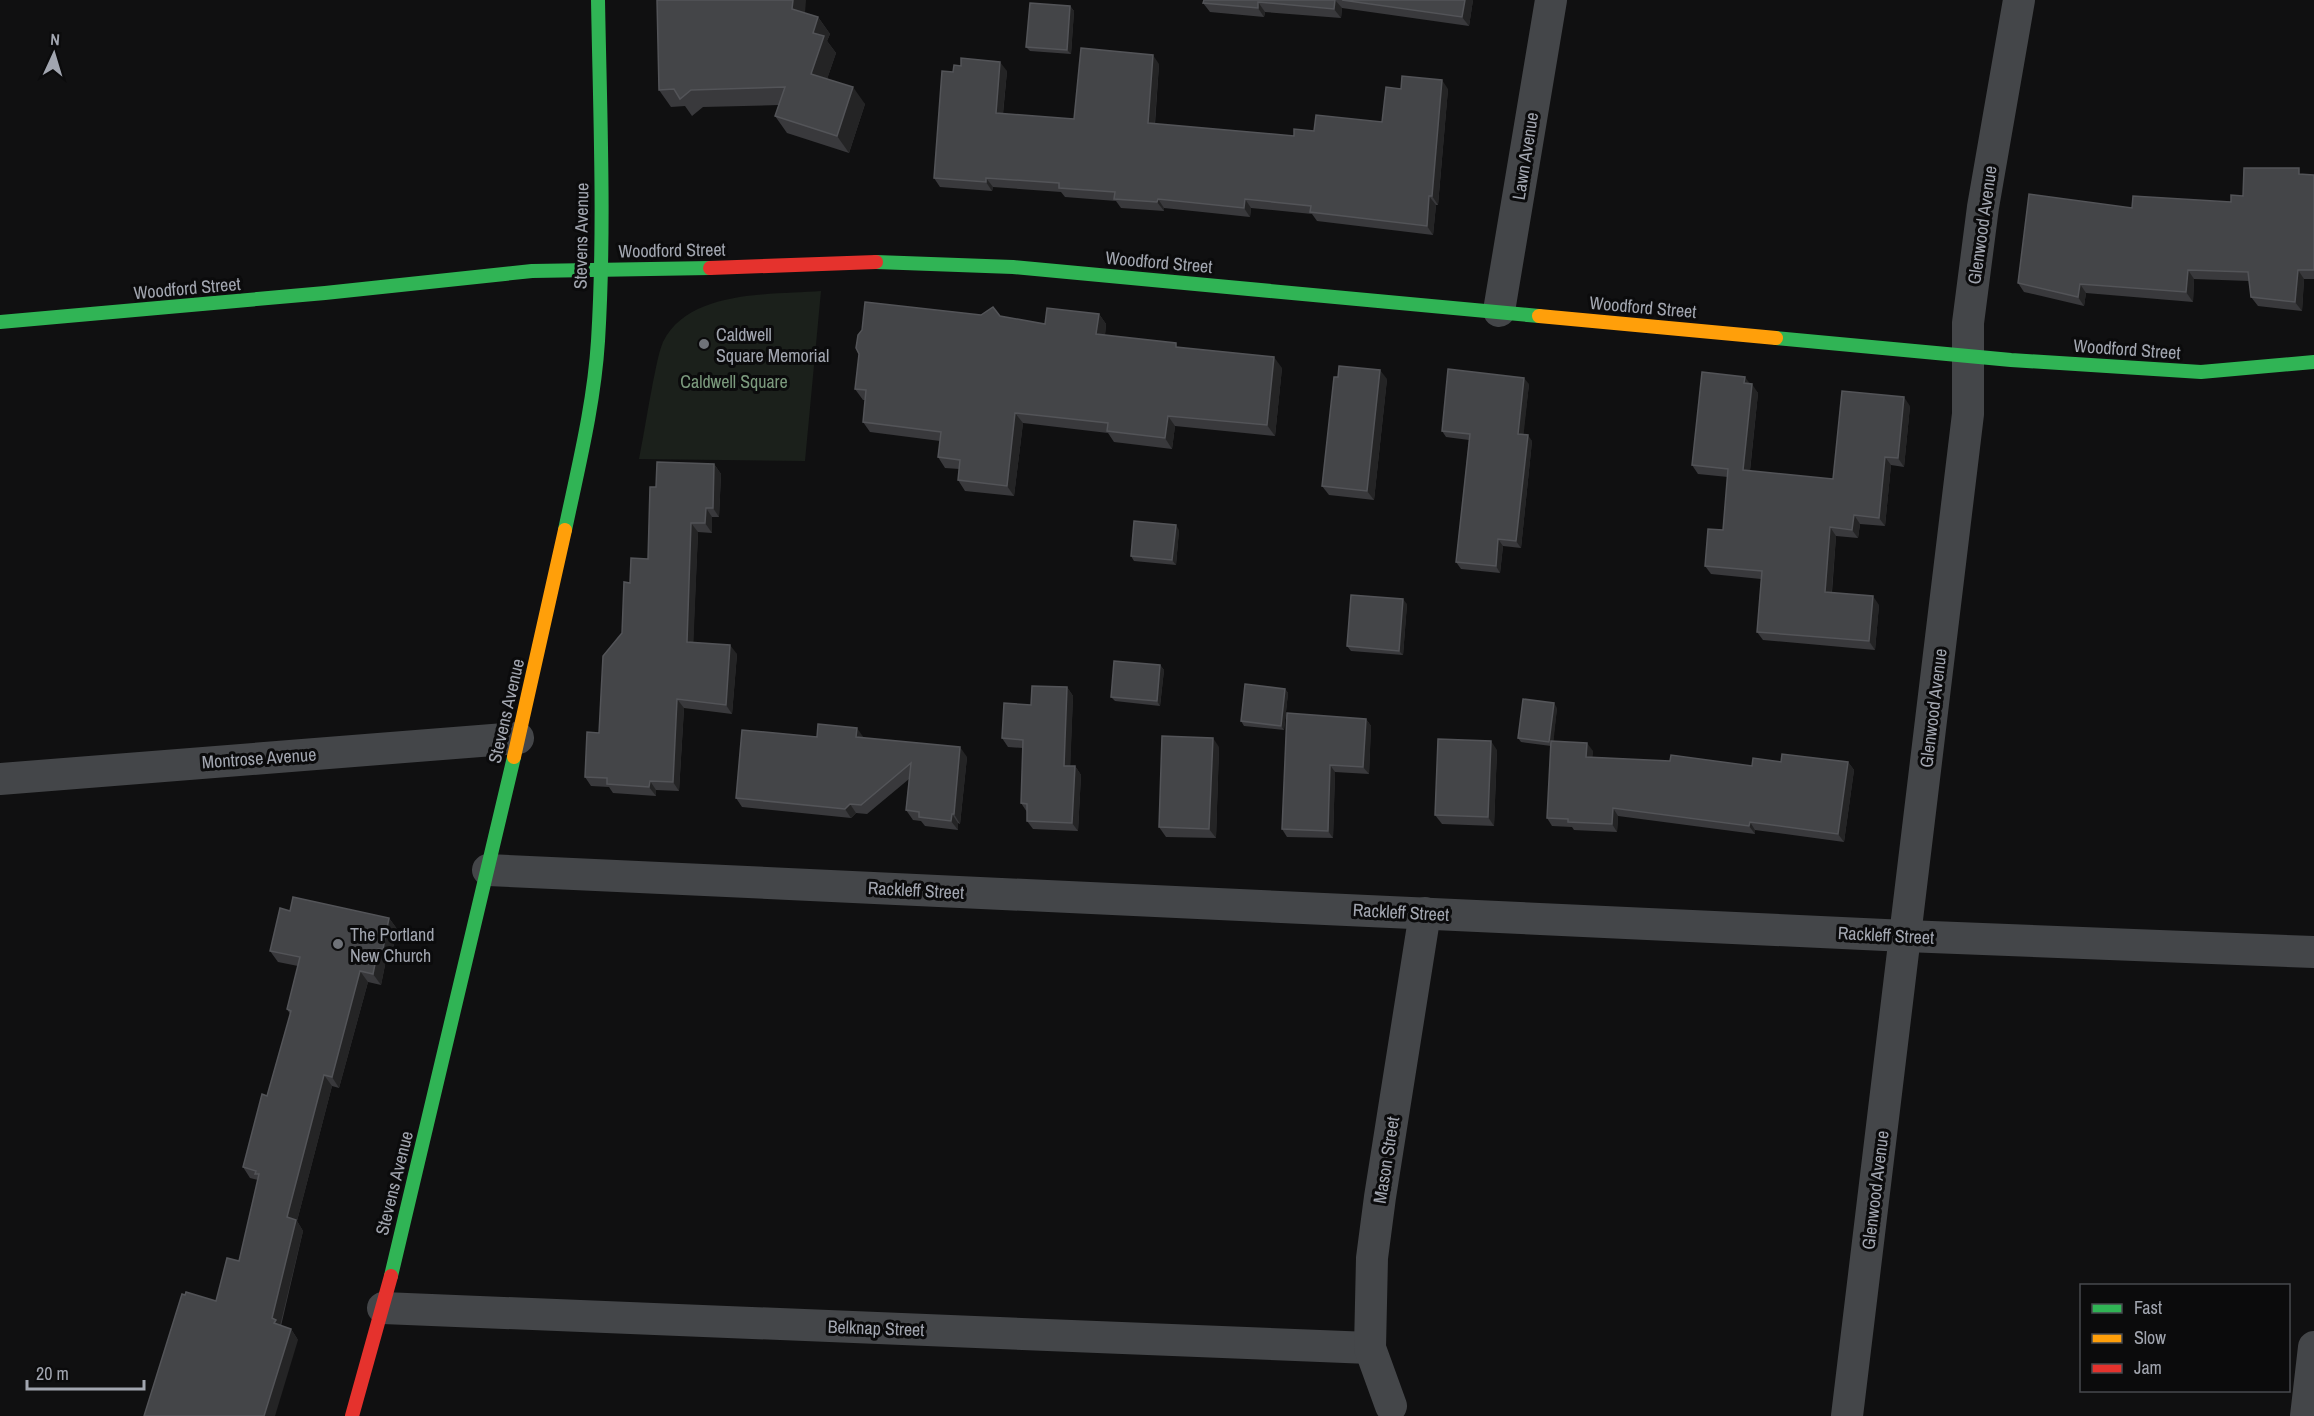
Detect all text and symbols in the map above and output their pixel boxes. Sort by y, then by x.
north arrow [24,24,84,84]
text: N [50,28,61,50]
street label: Lawn Avenue [1506,110,1544,202]
street label: Glenwood Avenue [1961,164,2003,286]
street label: Stevens Avenue [568,183,594,289]
street label: Woodford Street [618,237,726,263]
street label: Woodford Street [1104,245,1214,279]
street label: Woodford Street [132,271,242,305]
street label: Woodford Street [1588,290,1698,324]
place label: Caldwell Square Memorial [716,322,829,368]
street label: Woodford Street [2073,333,2181,365]
marker: Caldwell Square Memorial [697,337,711,351]
park label: Caldwell Square [680,369,788,394]
street label: Glenwood Avenue [1913,647,1953,769]
street label: Stevens Avenue [482,656,530,766]
street label: Montrose Avenue [201,742,317,774]
street label: Rackleff Street [867,875,965,905]
street label: Rackleff Street [1352,897,1450,927]
street label: Rackleff Street [1837,920,1935,950]
place label: The Portland New Church [350,922,435,968]
marker: The Portland New Church [331,937,345,951]
street label: Mason Street [1367,1115,1405,1205]
street label: Stevens Avenue [369,1128,419,1238]
street label: Glenwood Avenue [1855,1129,1895,1251]
legend [2080,1284,2290,1392]
text: Fast [2134,1295,2162,1320]
street label: Belknap Street [827,1314,925,1342]
text: Slow [2134,1325,2166,1350]
scale bar [27,1353,144,1391]
text: Jam [2134,1355,2162,1380]
text: 20 m [36,1361,69,1386]

